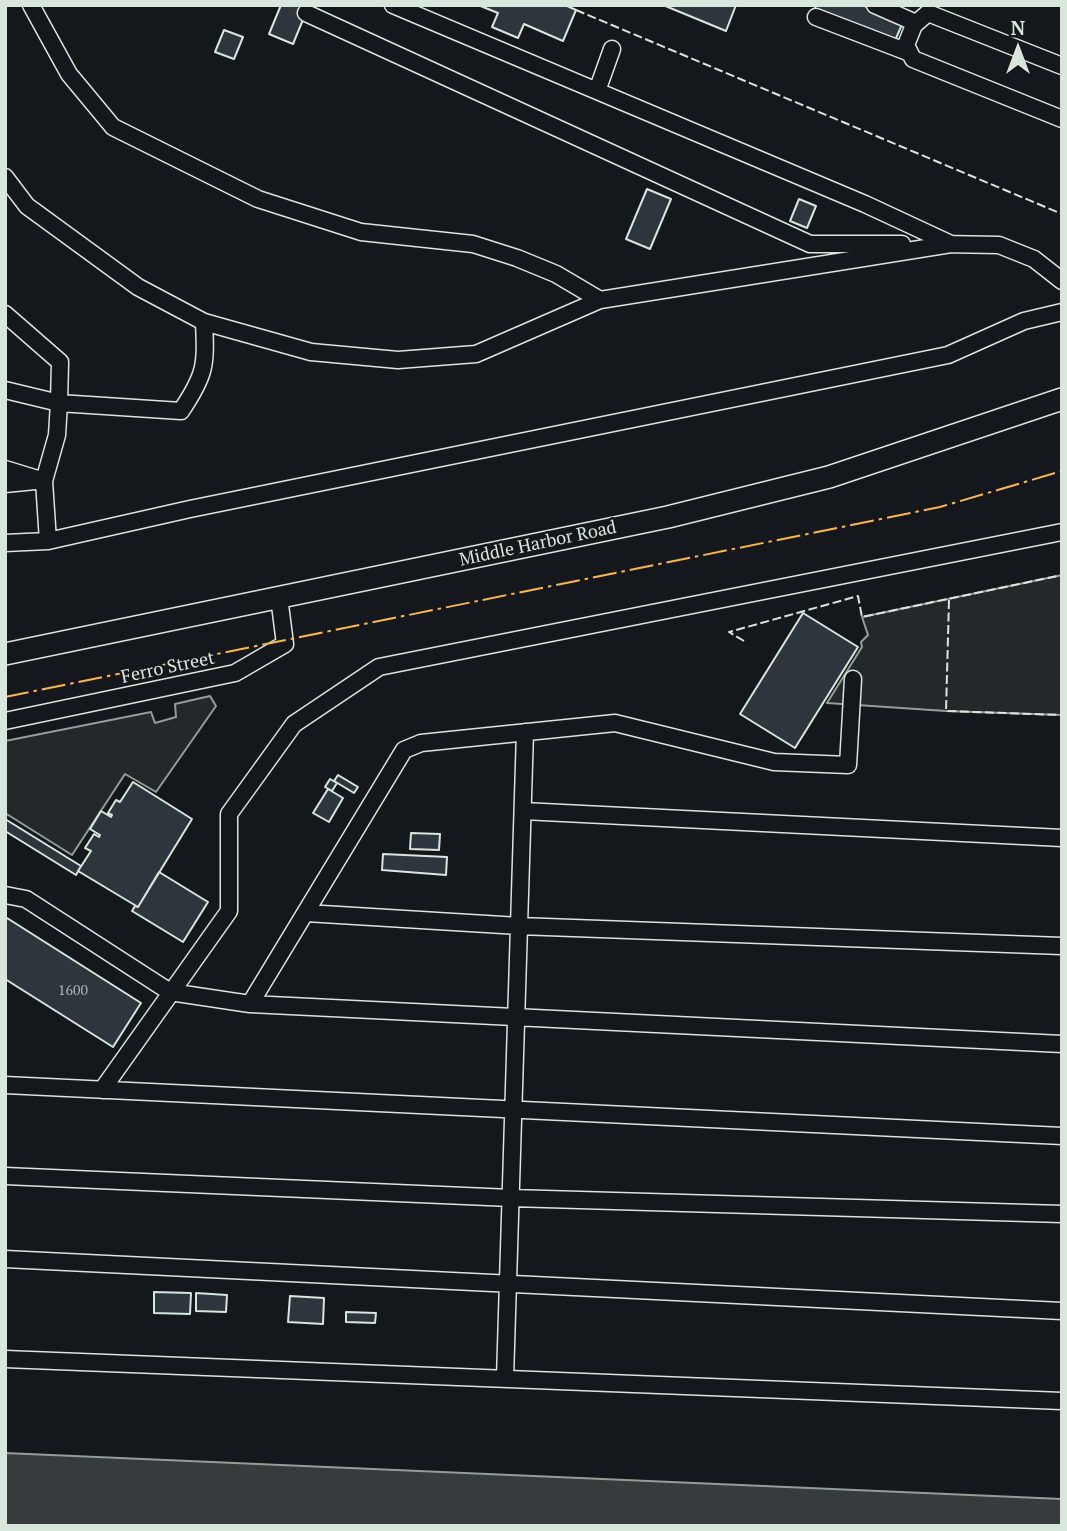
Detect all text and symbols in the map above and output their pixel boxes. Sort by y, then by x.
north arrow [983,14,1053,84]
text: N [1011,15,1025,40]
street label: Middle Harbor Road [457,517,619,571]
street label: Ferro Street [119,648,217,688]
house number: 1600 [58,983,88,999]

